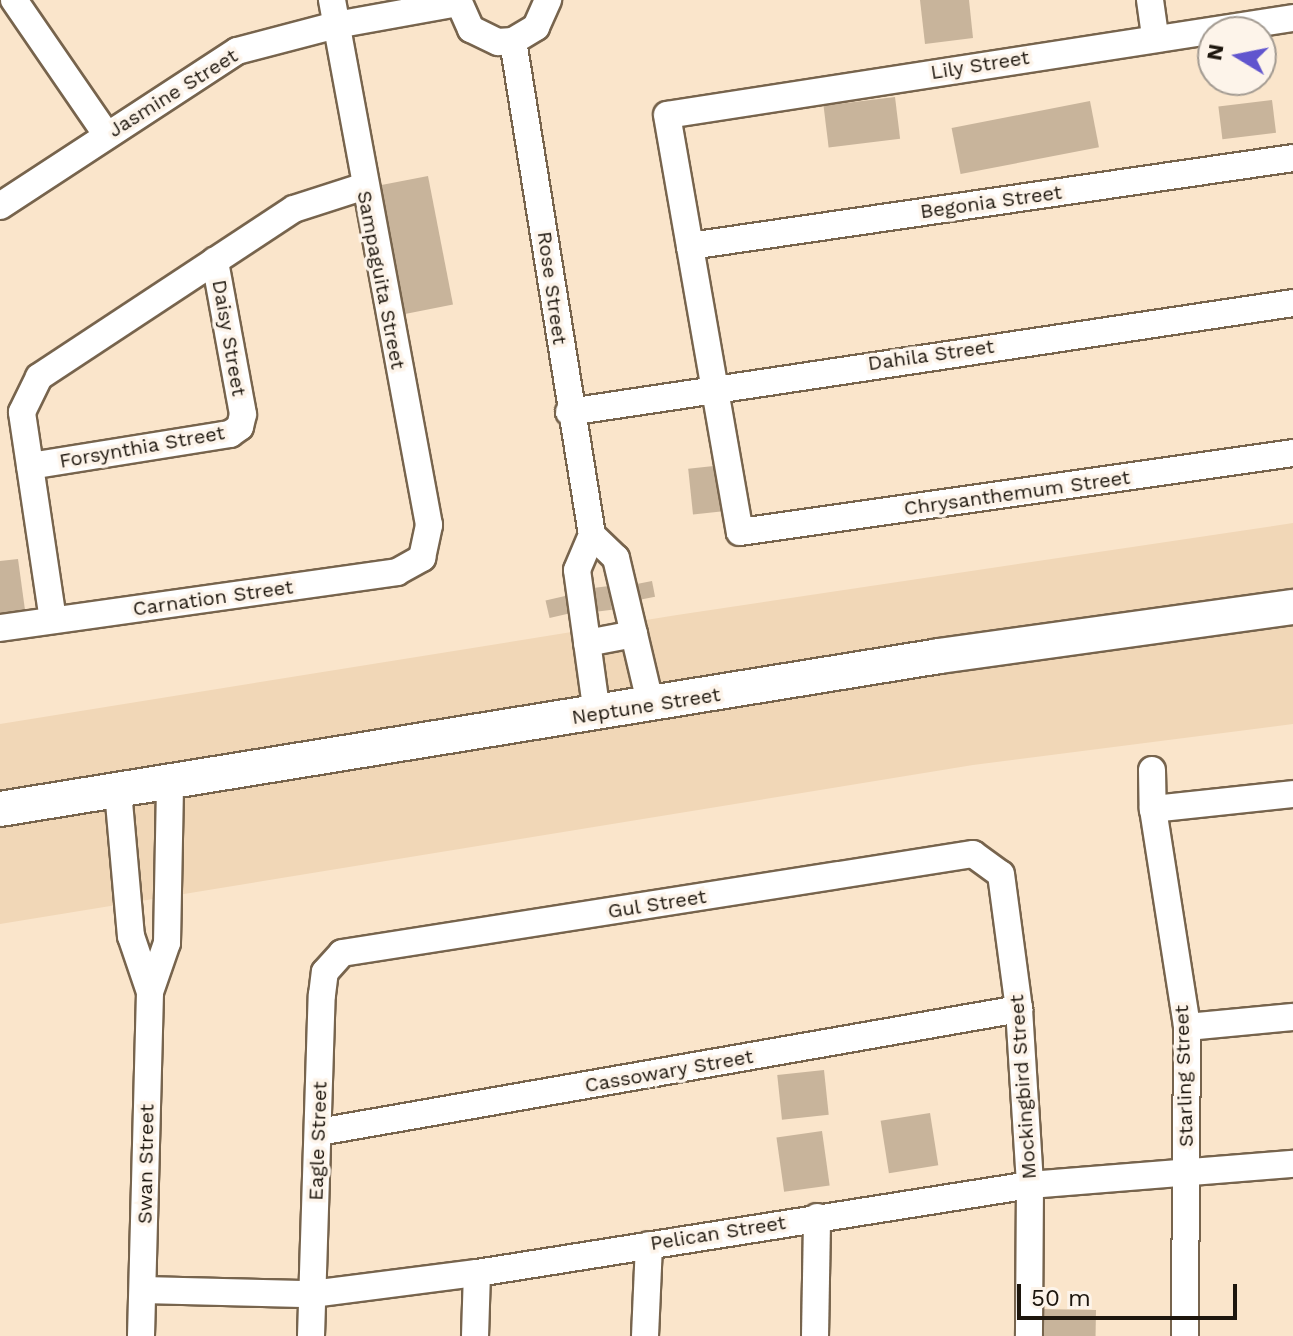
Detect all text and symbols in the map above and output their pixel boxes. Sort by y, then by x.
north arrow [1197,16,1277,96]
text: N [1201,42,1229,62]
street label: Jasmine Street [104,44,242,142]
street label: Lily Street [929,45,1031,85]
street label: Begonia Street [918,180,1064,224]
street label: Sampaguita Street [352,188,410,372]
street label: Rose Street [532,230,572,346]
street label: Daisy Street [207,278,251,398]
street label: Dahila Street [866,334,996,376]
street label: Forsynthia Street [57,421,227,473]
street label: Chrysanthemum Street [902,465,1132,521]
street label: Carnation Street [131,575,295,621]
street label: Neptune Street [570,682,722,730]
street label: Gul Street [606,884,708,924]
street label: Mockingbird Street [1005,994,1041,1180]
street label: Starling Street [1170,1005,1198,1147]
street label: Cassowary Street [583,1044,755,1098]
street label: Eagle Street [304,1081,332,1201]
street label: Swan Street [133,1104,159,1224]
street label: Pelican Street [649,1210,787,1256]
scale bar [1021,1268,1241,1318]
text: 50 m [1031,1284,1091,1312]

